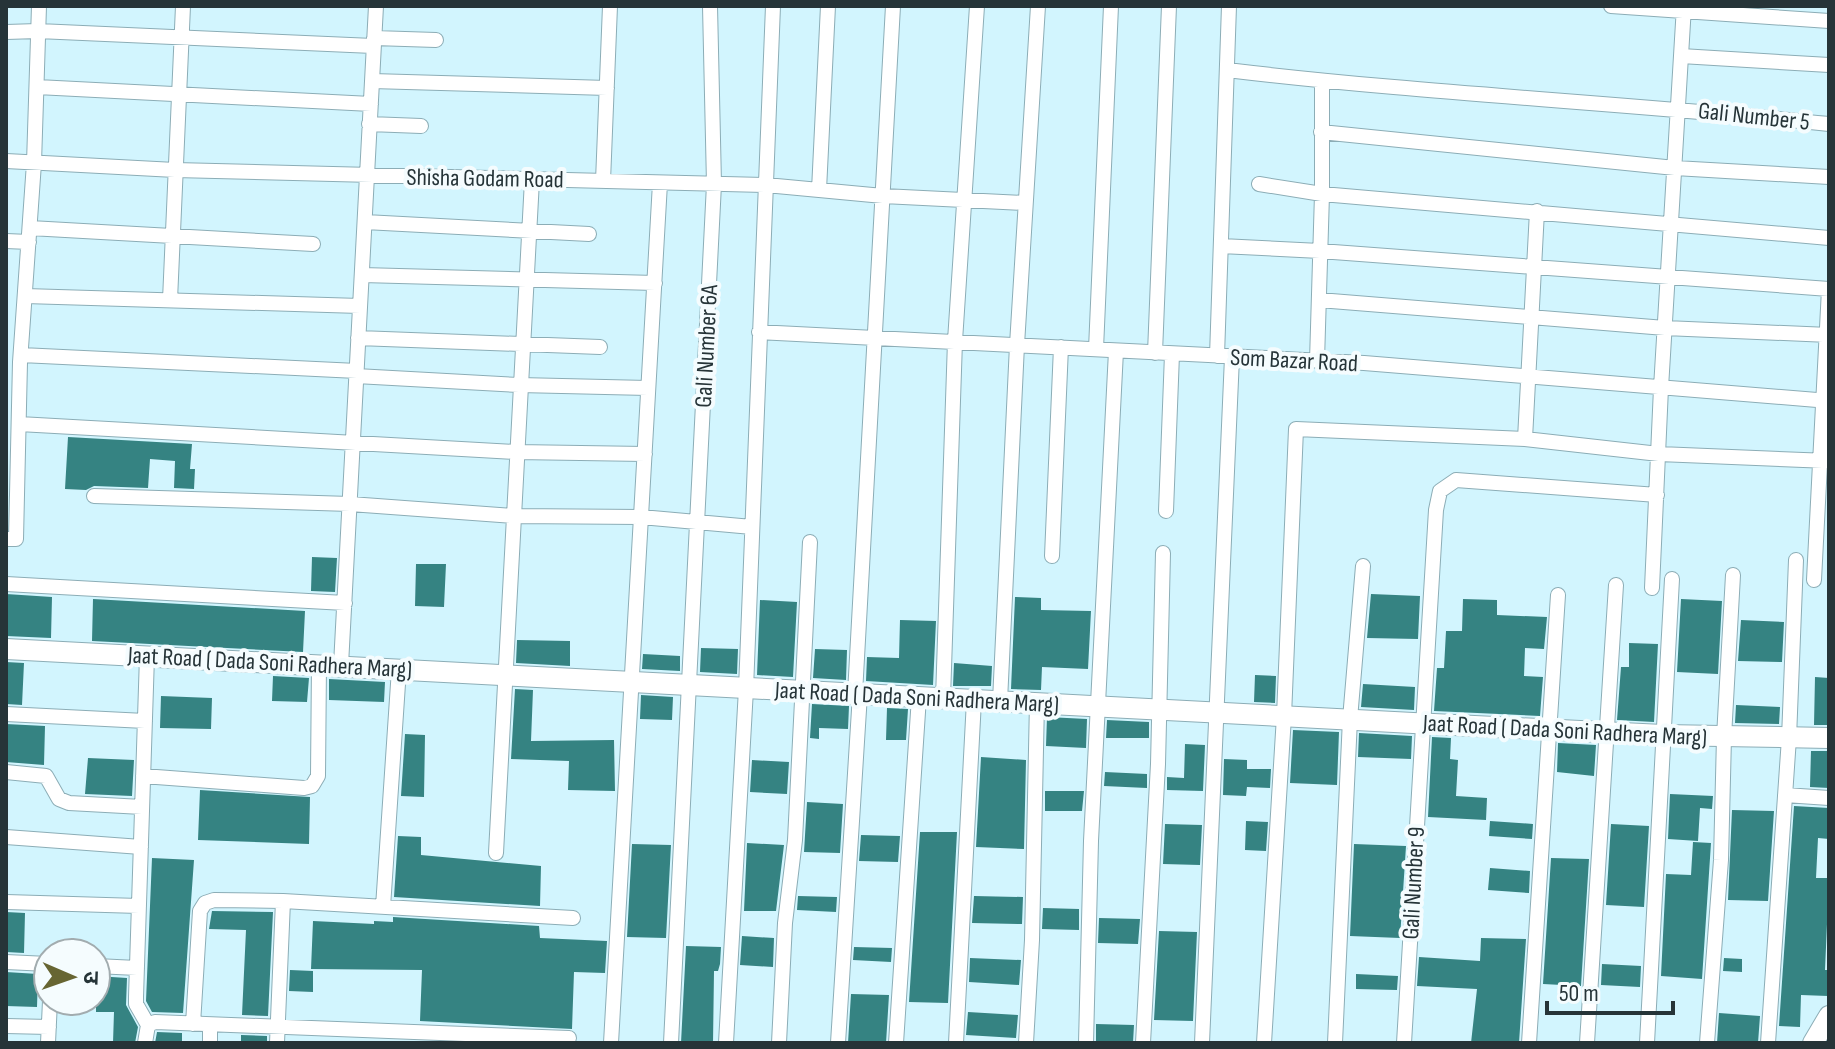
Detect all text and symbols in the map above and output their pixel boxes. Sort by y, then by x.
street label: Gali Number 5 [1697,96,1811,137]
street label: Shisha Godam Road [406,163,564,194]
street label: Gali Number 6A [689,283,724,408]
street label: Som Bazar Road [1229,343,1359,378]
street label: Jaat Road ( Dada Soni Radhera Marg) [126,641,413,684]
street label: Jaat Road ( Dada Soni Radhera Marg) [773,676,1060,719]
street label: Jaat Road ( Dada Soni Radhera Marg) [1421,709,1708,752]
street label: Gali Number 9 [1396,826,1431,940]
north arrow [32,937,112,1017]
scale bar [1547,965,1673,1015]
text: उ [77,971,104,986]
text: 50 m [1559,979,1599,1008]

